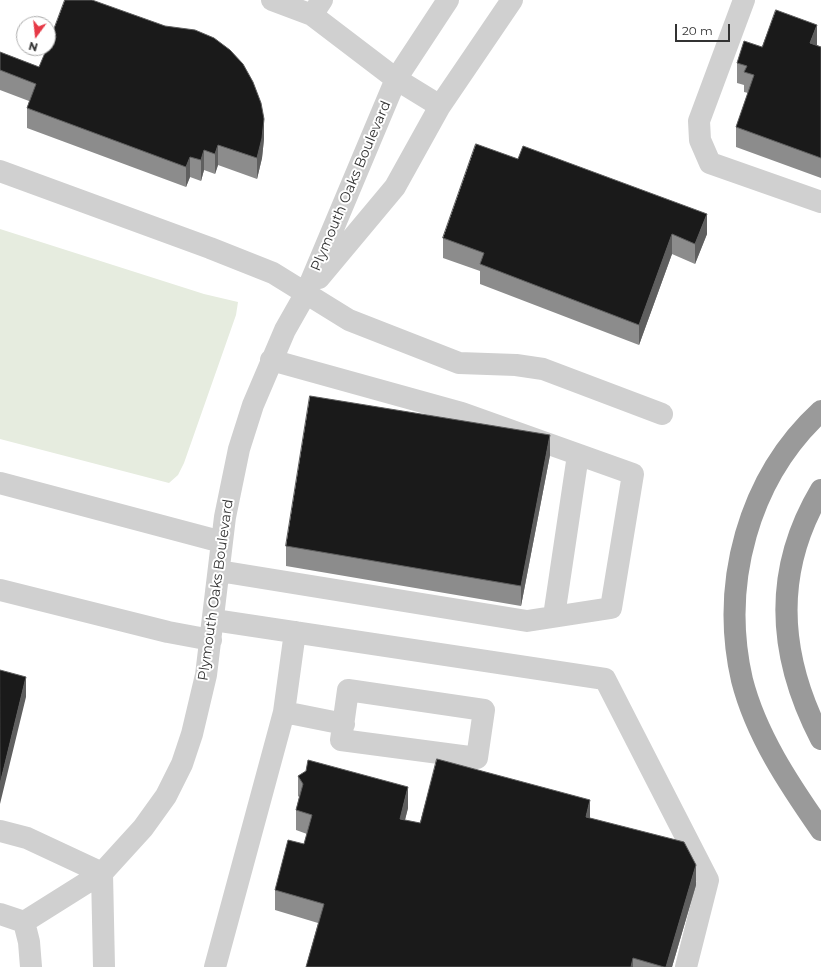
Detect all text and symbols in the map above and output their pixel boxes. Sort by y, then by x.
north arrow [16,16,56,56]
scale bar [677,16,732,42]
text: 20 m [682,23,713,38]
text: N [27,39,39,55]
street label: Plymouth Oaks Boulevard [307,98,395,274]
street label: Plymouth Oaks Boulevard [195,498,237,682]

